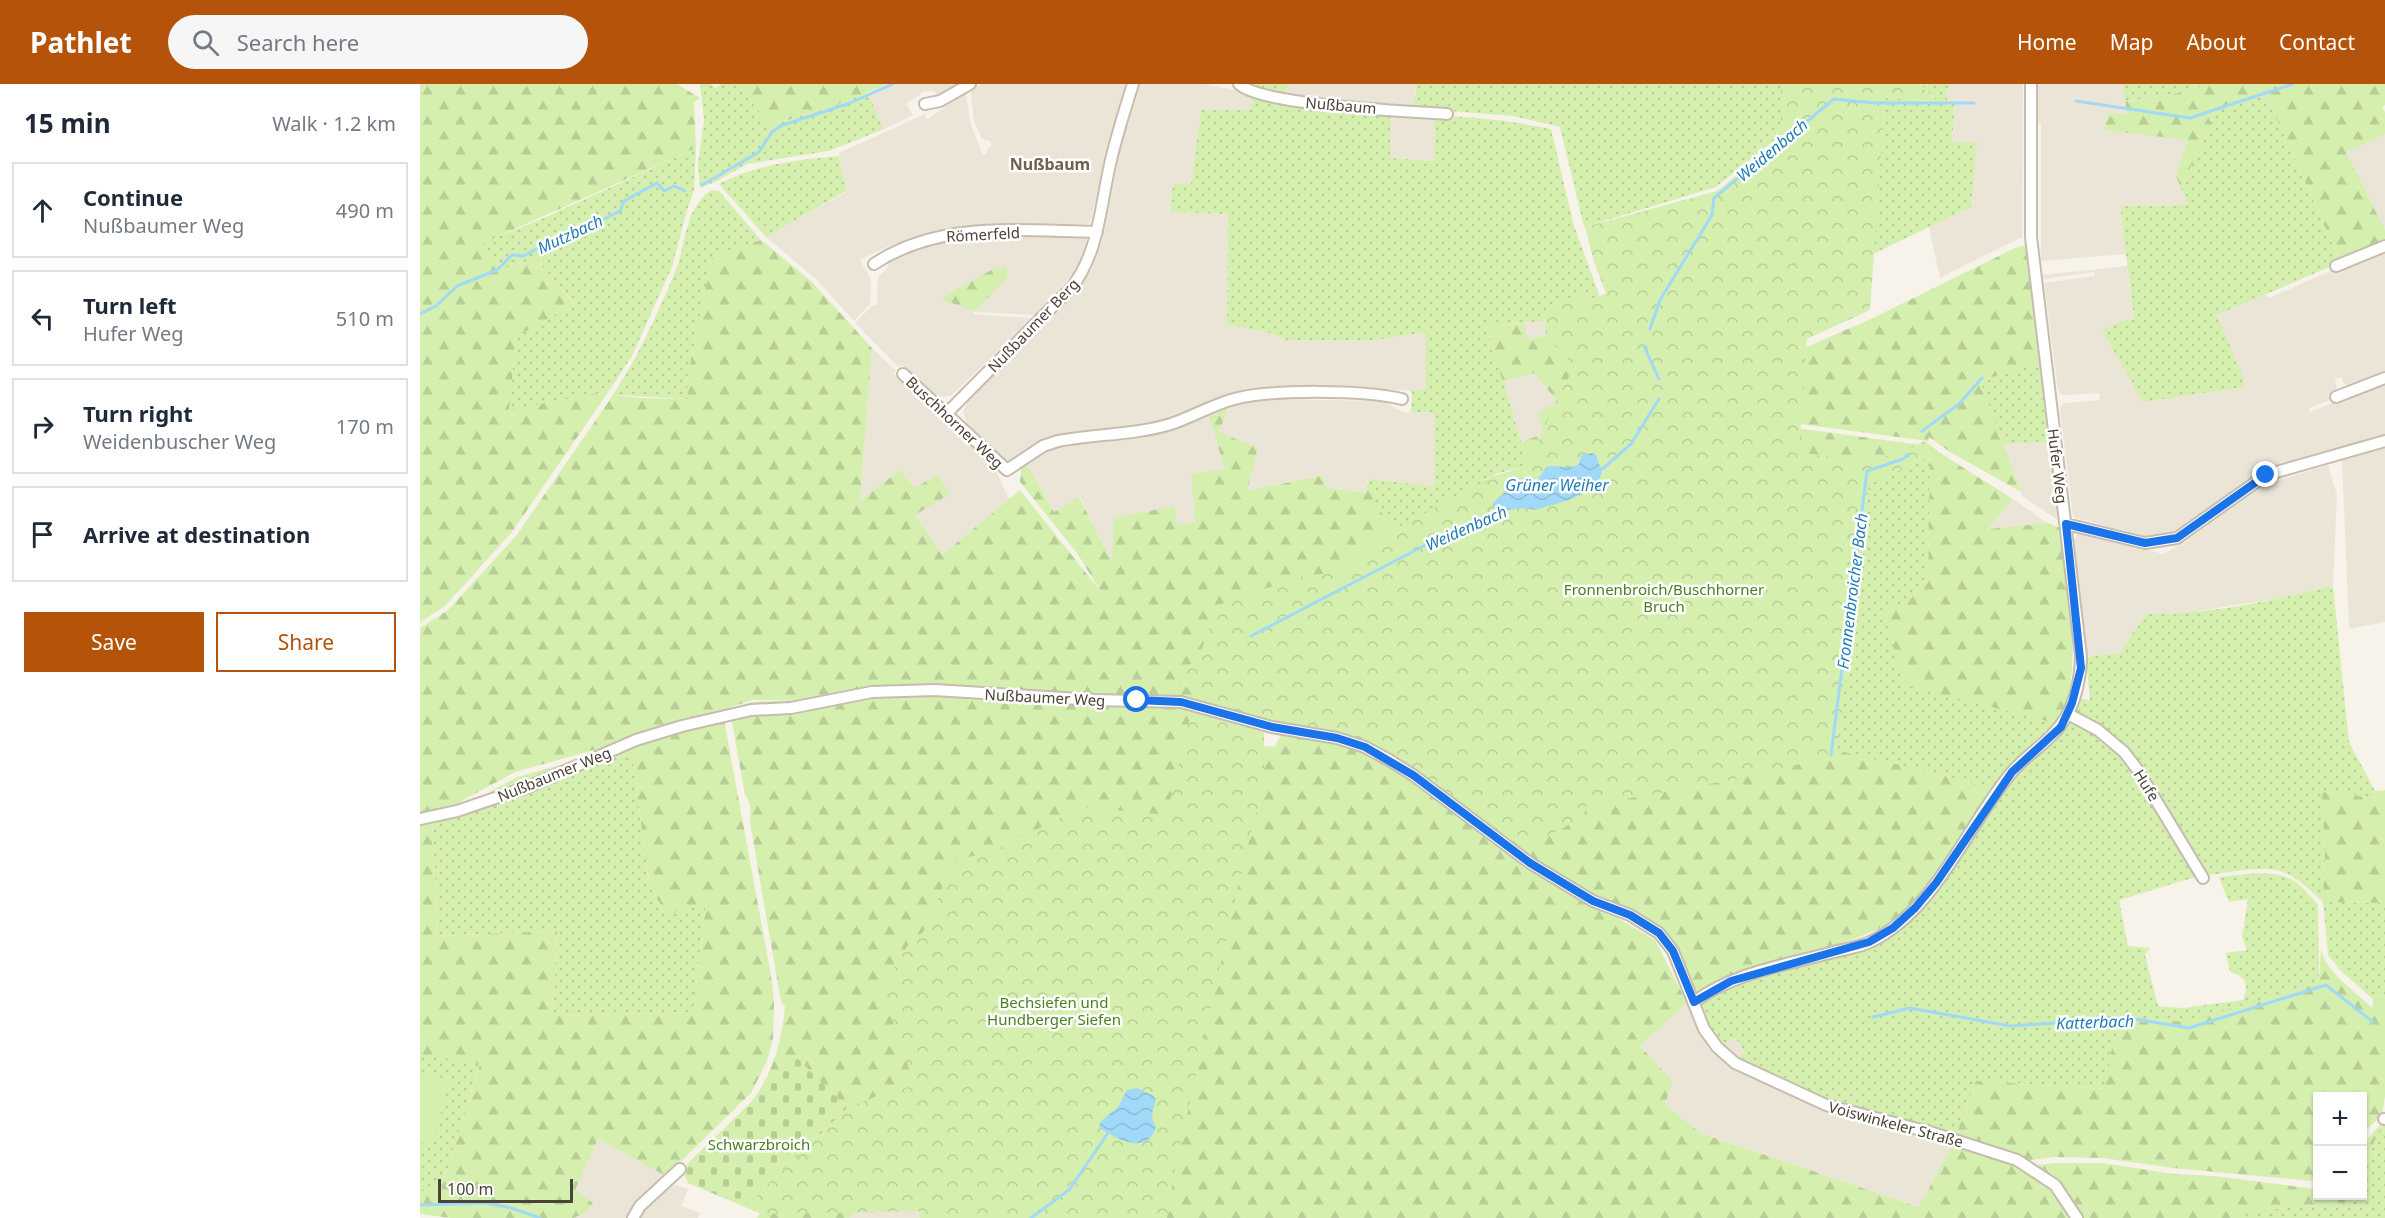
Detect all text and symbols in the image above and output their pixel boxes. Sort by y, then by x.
search box [168,15,588,69]
text: Pathlet [30,23,132,61]
icon: search [189,26,222,59]
text: Search here [237,27,359,57]
text: Home [2017,28,2077,56]
text: Map [2110,28,2153,56]
text: About [2186,28,2246,56]
text: Contact [2279,28,2355,56]
street label: Nußbaum [1305,92,1377,118]
text: 15 min [24,105,111,141]
text: Walk · 1.2 km [272,110,396,137]
water label: Weidenbach [1732,114,1812,186]
district label: Nußbaum [1010,153,1090,175]
text: Continue [83,182,183,212]
icon: ahead [26,194,59,227]
text: 490 m [336,197,394,224]
water label: Mutzbach [534,209,606,259]
text: Nußbaumer Weg [83,212,244,239]
street label: Römerfeld [946,222,1020,246]
street label: Nußbaumer Berg [983,274,1083,376]
text: Turn left [83,290,177,320]
icon: left [26,302,59,335]
text: 510 m [336,305,394,332]
text: Hufer Weg [83,320,184,347]
street label: Buschhorner Weg [902,372,1008,472]
text: Turn right [83,398,193,428]
icon: right [26,410,59,443]
text: 170 m [336,413,394,440]
street label: Hufer Weg [2043,427,2073,505]
text: Weidenbuscher Weg [83,428,276,455]
route end [2252,461,2278,487]
water label: Grüner Weiher [1505,474,1609,496]
water label: Weidenbach [1422,500,1510,556]
water label: Fronnenbroicher Bach [1832,512,1872,670]
icon: arrive [26,518,59,551]
text: Arrive at destination [83,519,310,549]
park label: Fronnenbroich/Buschhorner Bruch [1564,579,1764,616]
button: Save [24,612,204,672]
button: Share [216,612,396,672]
street label: Nußbaumer Weg [984,684,1106,710]
route start [1123,686,1149,712]
street label: Nußbaumer Weg [494,742,614,806]
street label: Hufe [2130,765,2164,805]
park label: Bechsiefen und Hundberger Siefen [987,992,1121,1029]
water label: Katterbach [2056,1010,2134,1034]
map controls [2313,1092,2367,1200]
button: + [2313,1092,2367,1146]
street label: Voiswinkeler Straße [1826,1096,1966,1152]
park label: Schwarzbroich [708,1134,810,1154]
button: − [2313,1146,2367,1200]
scale bar [438,1176,573,1204]
text: 100 m [447,1178,494,1200]

